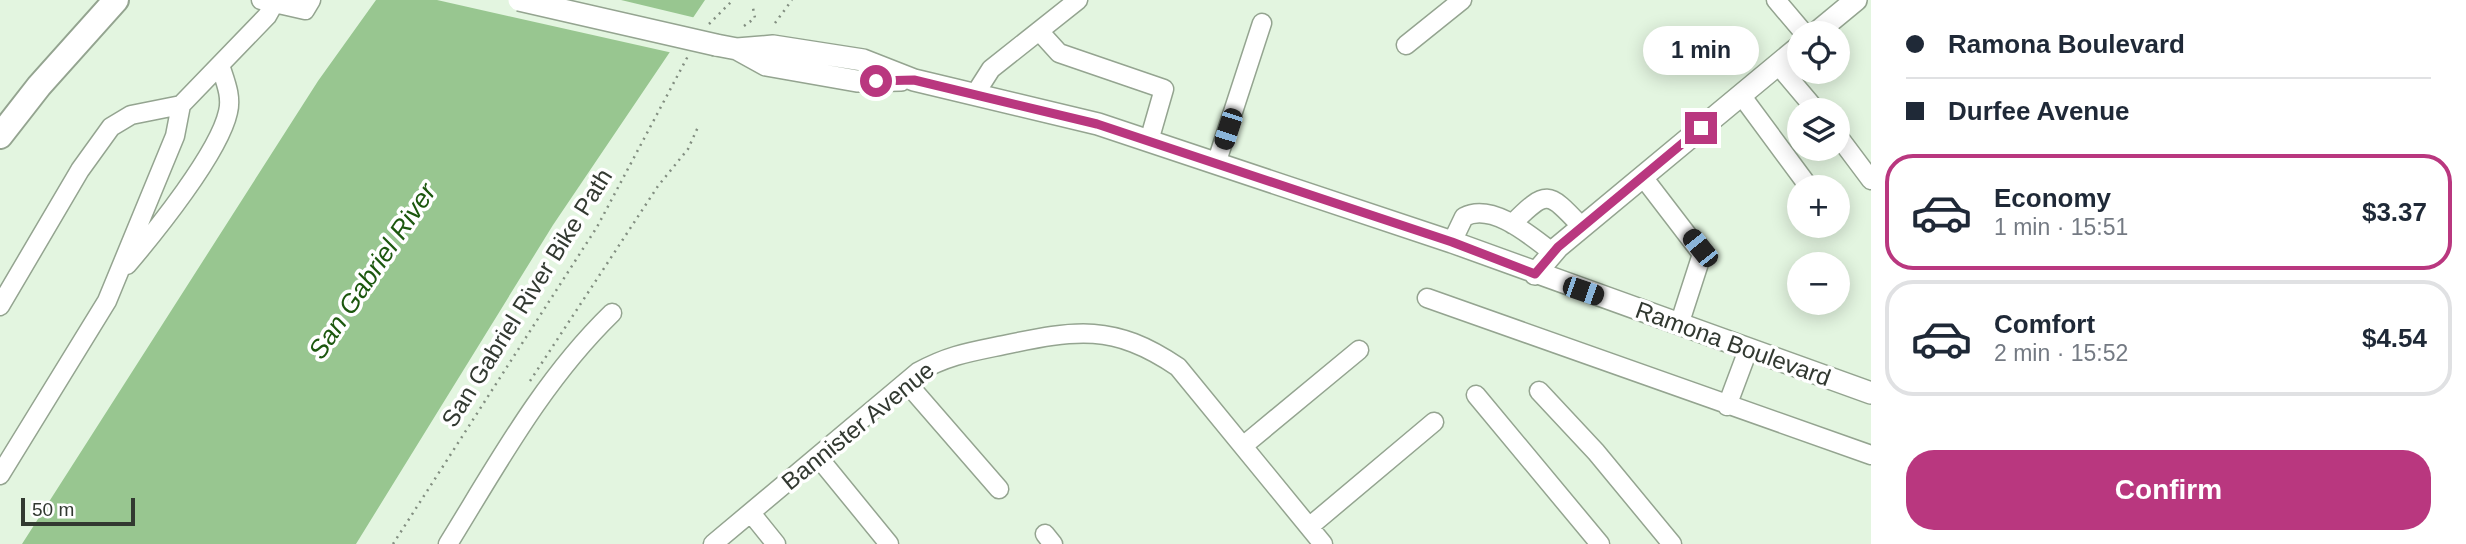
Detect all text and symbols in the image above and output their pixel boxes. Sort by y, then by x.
map controls [1787,21,1850,315]
button: locate [1787,21,1850,84]
callout: 1 min [1643,26,1759,76]
text: Ramona Boulevard [1948,29,2185,59]
text: 1 min [1671,37,1731,63]
route start [860,65,892,97]
text: Durfee Avenue [1948,96,2130,126]
button: layers [1787,98,1850,161]
car [1212,106,1245,152]
route end [1685,112,1717,144]
street label: San Gabriel River Bike Path [436,164,617,432]
button: + [1787,175,1850,238]
water label: San Gabriel River [302,176,443,364]
icon: car [1910,181,1973,244]
text: Economy [1994,183,2111,213]
text: $3.37 [2362,197,2427,227]
text: 1 min · 15:51 [1994,214,2128,240]
car [1679,225,1722,271]
button: − [1787,252,1850,315]
car [1560,274,1607,308]
street label: Ramona Boulevard [1632,296,1834,391]
icon: car [1910,307,1973,370]
text: Comfort [1994,309,2095,339]
text: $4.54 [2362,323,2427,353]
text: 2 min · 15:52 [1994,340,2128,366]
street label: Bannister Avenue [776,356,939,495]
button: Confirm [1906,450,2431,530]
scale bar [21,495,135,527]
text: 50 m [32,499,74,520]

